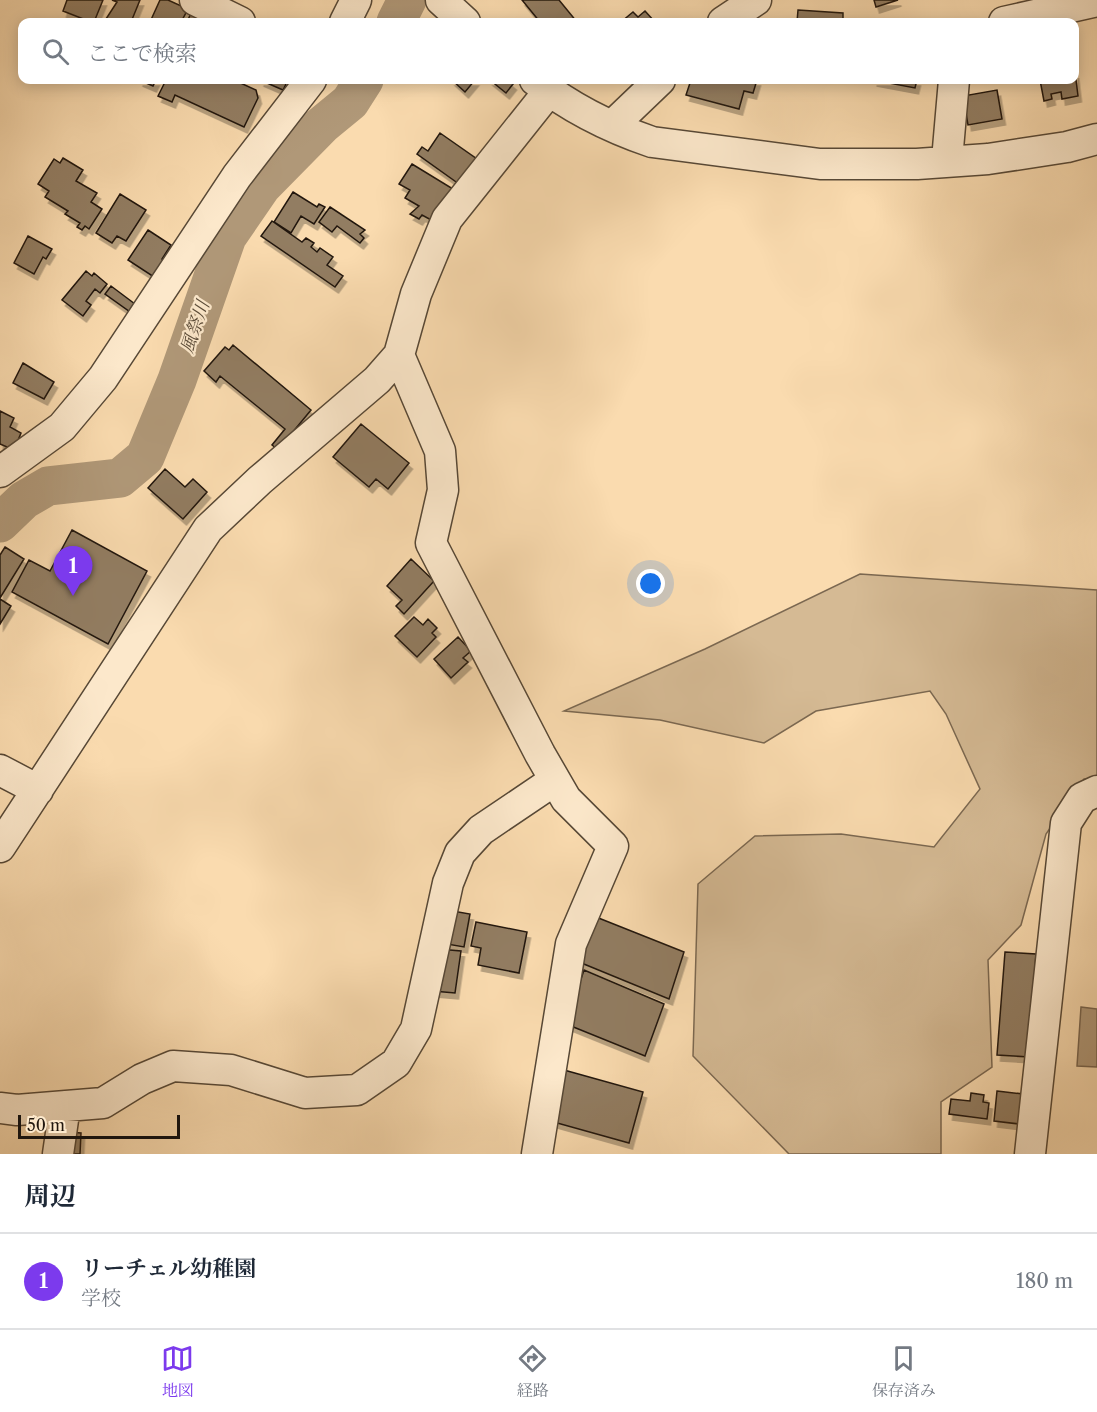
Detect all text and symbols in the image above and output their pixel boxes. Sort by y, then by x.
search box [18,18,1079,84]
icon: search [39,35,72,68]
text: ここで検索 [87,40,197,67]
water label: 風祭川 [176,296,215,356]
pin: 1 [54,546,92,596]
your location [636,569,665,598]
scale bar [18,1112,180,1140]
text: 50 m [27,1115,65,1135]
text: 周辺 [24,1180,76,1212]
text: リーチェル幼稚園 [81,1255,256,1282]
text: 1 [39,1269,48,1293]
text: 180 m [1016,1269,1073,1293]
text: 学校 [81,1286,121,1310]
tab: 地図 [161,1342,194,1401]
tab: 経路 [516,1342,549,1401]
tab: 保存済み [872,1342,936,1401]

